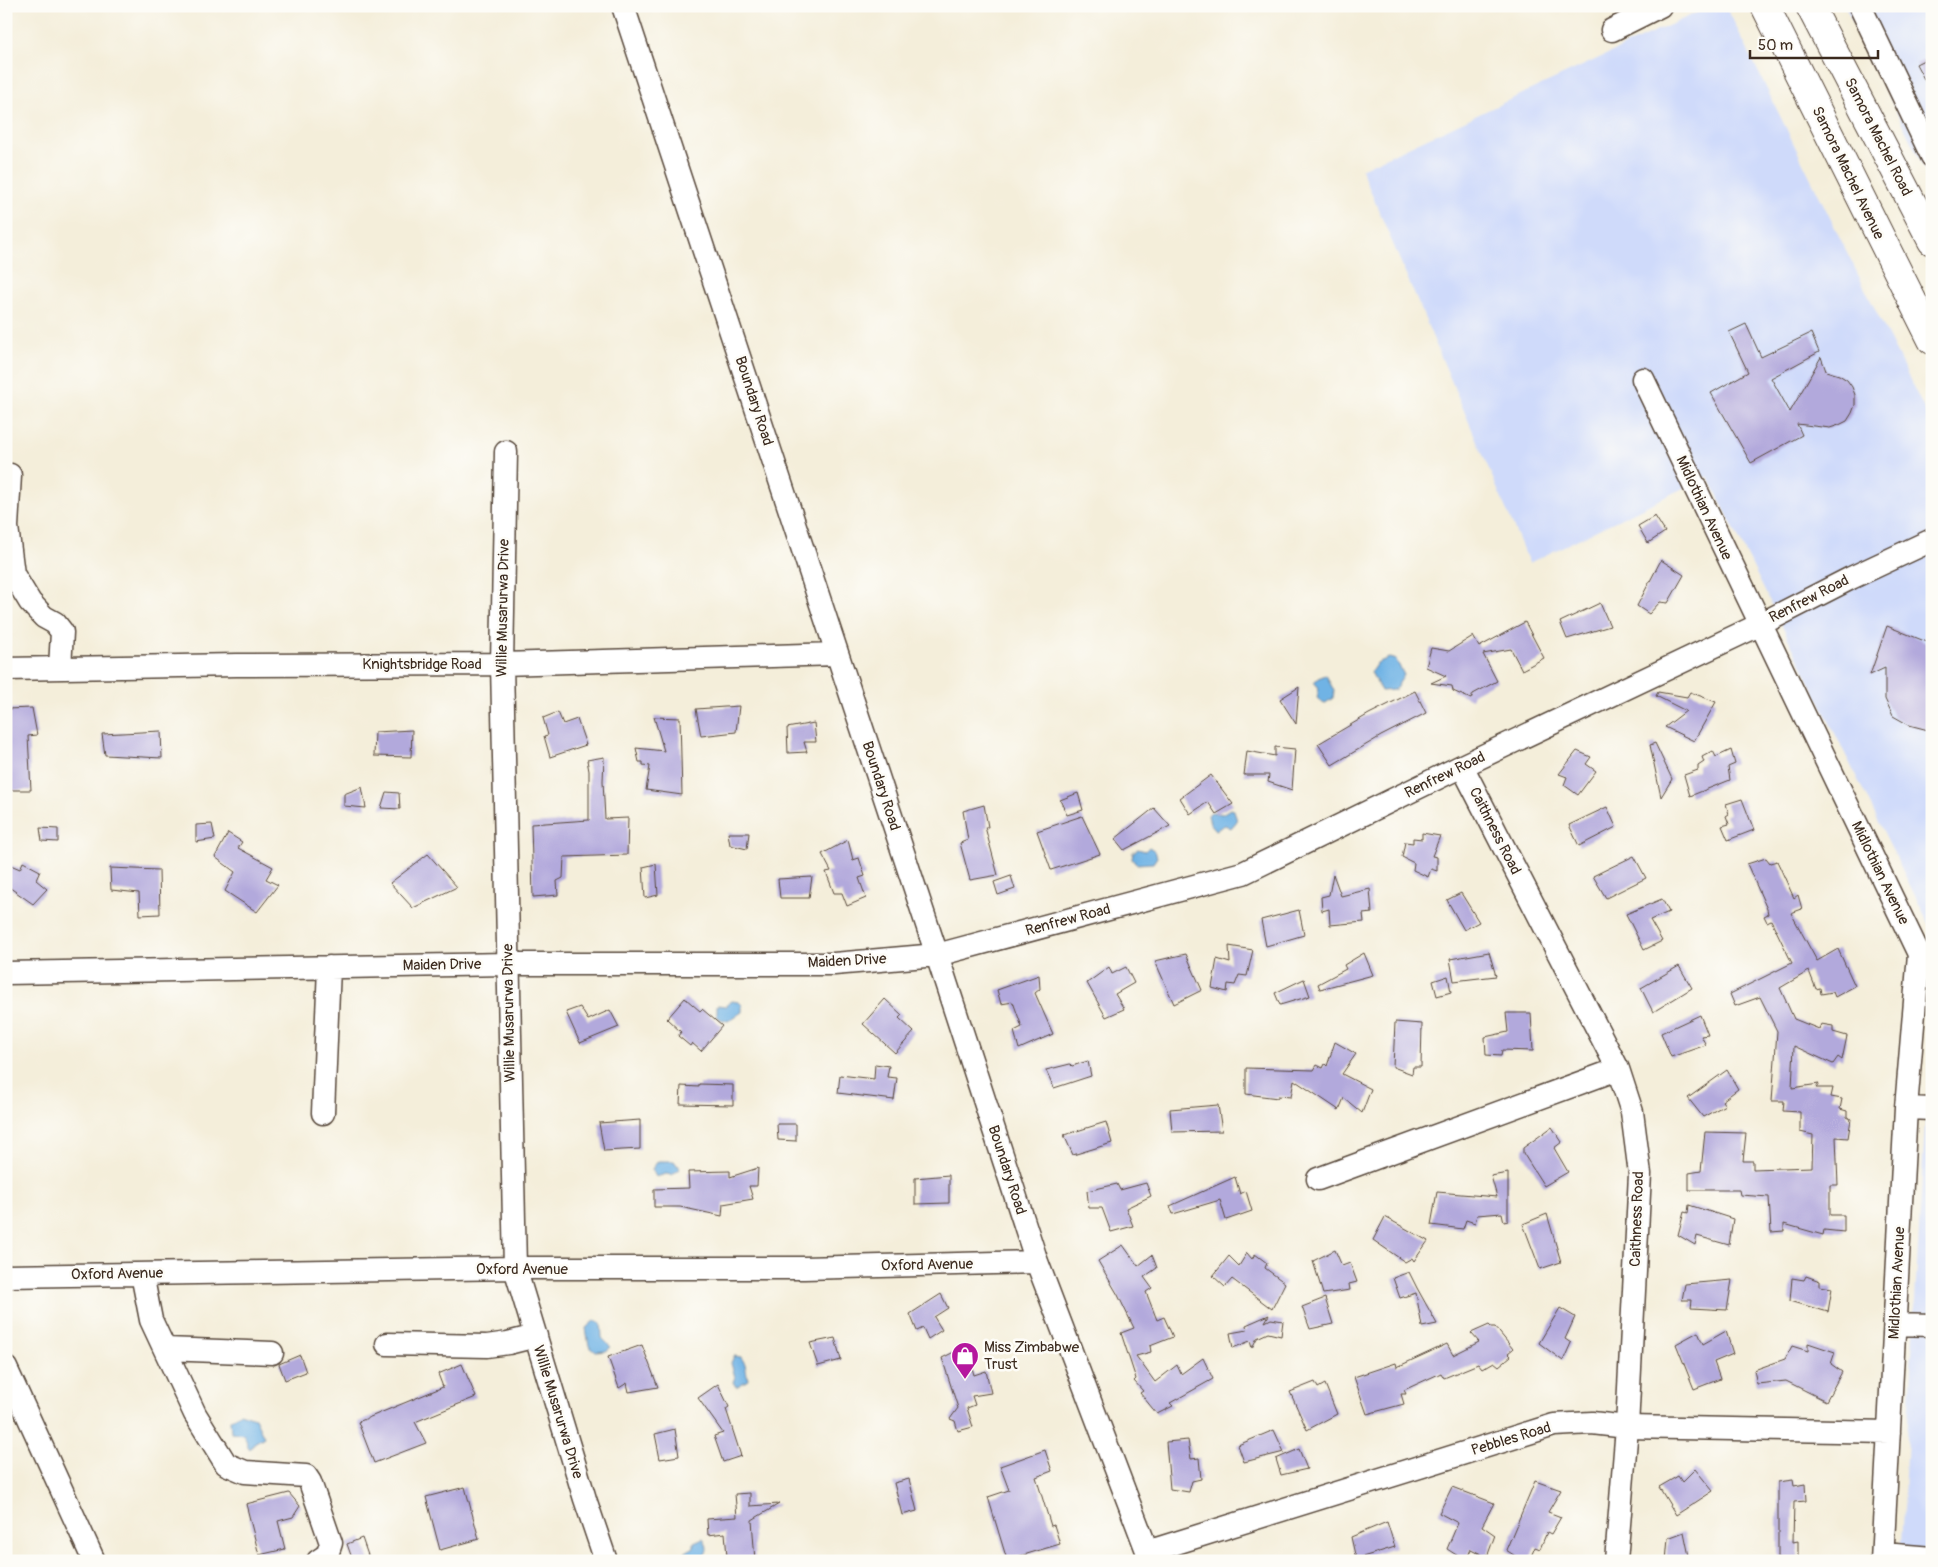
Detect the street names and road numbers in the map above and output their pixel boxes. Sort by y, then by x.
street label: Samora Machel Road [1840,75,1916,199]
street label: Samora Machel Avenue [1808,103,1889,243]
street label: Boundary Road [731,354,777,448]
street label: Midlothian Avenue [1672,453,1737,564]
street label: Willie Musarurwa Drive [492,538,514,677]
street label: Renfrew Road [1766,571,1852,627]
street label: Knightsbridge Road [362,655,482,674]
street label: Boundary Road [858,739,904,833]
street label: Renfrew Road [1402,747,1488,803]
street label: Caithness Road [1465,784,1525,878]
street label: Midlothian Avenue [1847,818,1914,928]
street label: Renfrew Road [1023,900,1113,940]
street label: Willie Musarurwa Drive [498,943,520,1082]
street label: Maiden Drive [807,949,887,973]
street label: Maiden Drive [402,955,482,975]
street label: Boundary Road [984,1123,1030,1217]
street label: Caithness Road [1626,1171,1648,1267]
street label: Midlothian Avenue [1885,1226,1909,1340]
street label: Oxford Avenue [881,1255,974,1275]
street label: Oxford Avenue [476,1260,569,1279]
street label: Oxford Avenue [71,1264,164,1284]
street label: Willie Musarurwa Drive [529,1343,588,1482]
street label: Pebbles Road [1469,1418,1553,1460]

